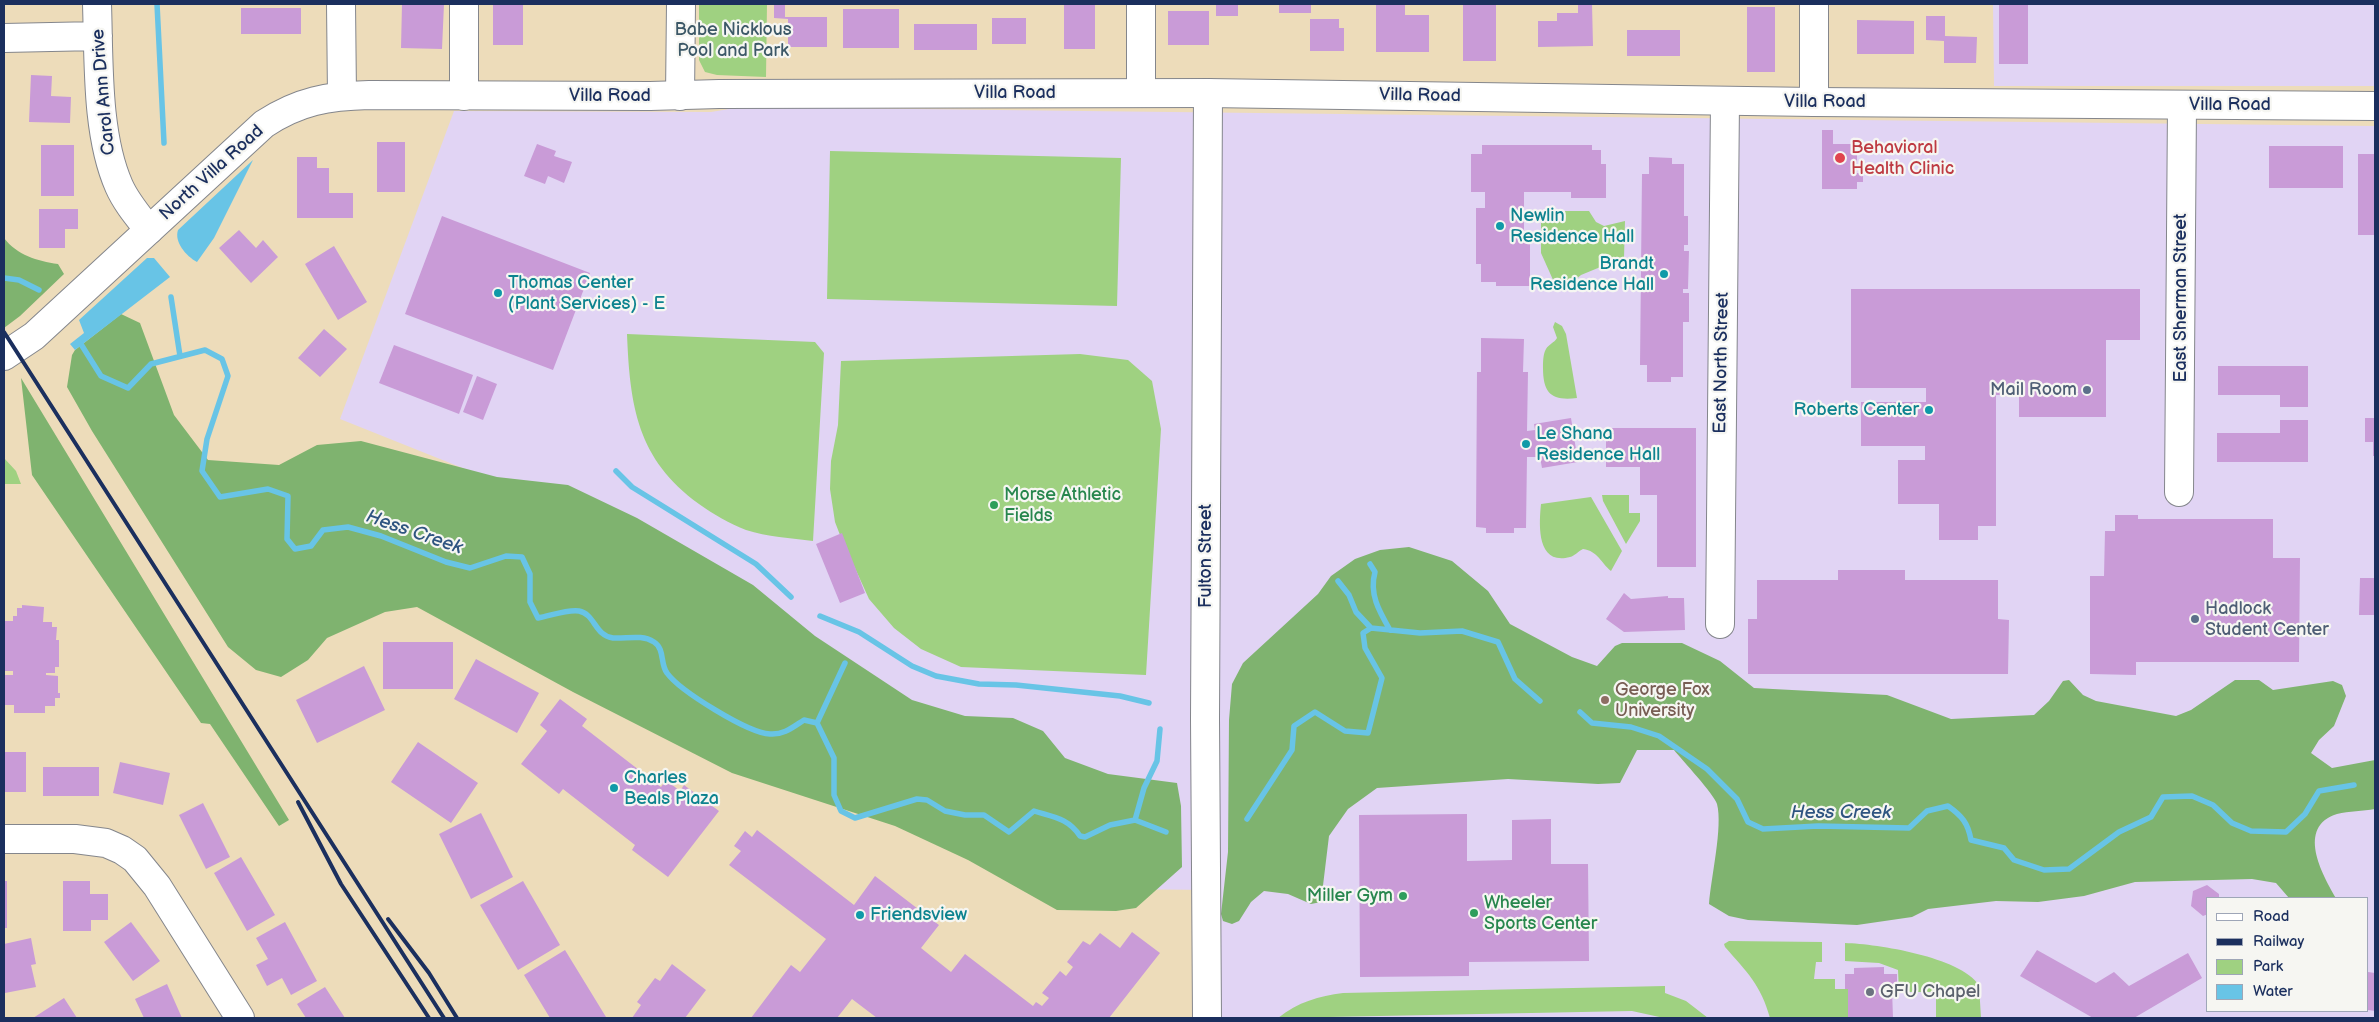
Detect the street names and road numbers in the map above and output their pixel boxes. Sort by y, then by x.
street label: Carol Ann Drive [88,28,120,156]
street label: Villa Road [974,82,1056,104]
street label: Villa Road [1379,84,1461,108]
street label: Villa Road [569,85,651,107]
street label: Villa Road [1784,91,1866,113]
street label: Villa Road [2189,94,2271,116]
street label: North Villa Road [156,121,268,225]
street label: East Sherman Street [2170,214,2192,382]
street label: East North Street [1710,292,1734,434]
street label: Fulton Street [1195,504,1217,608]

